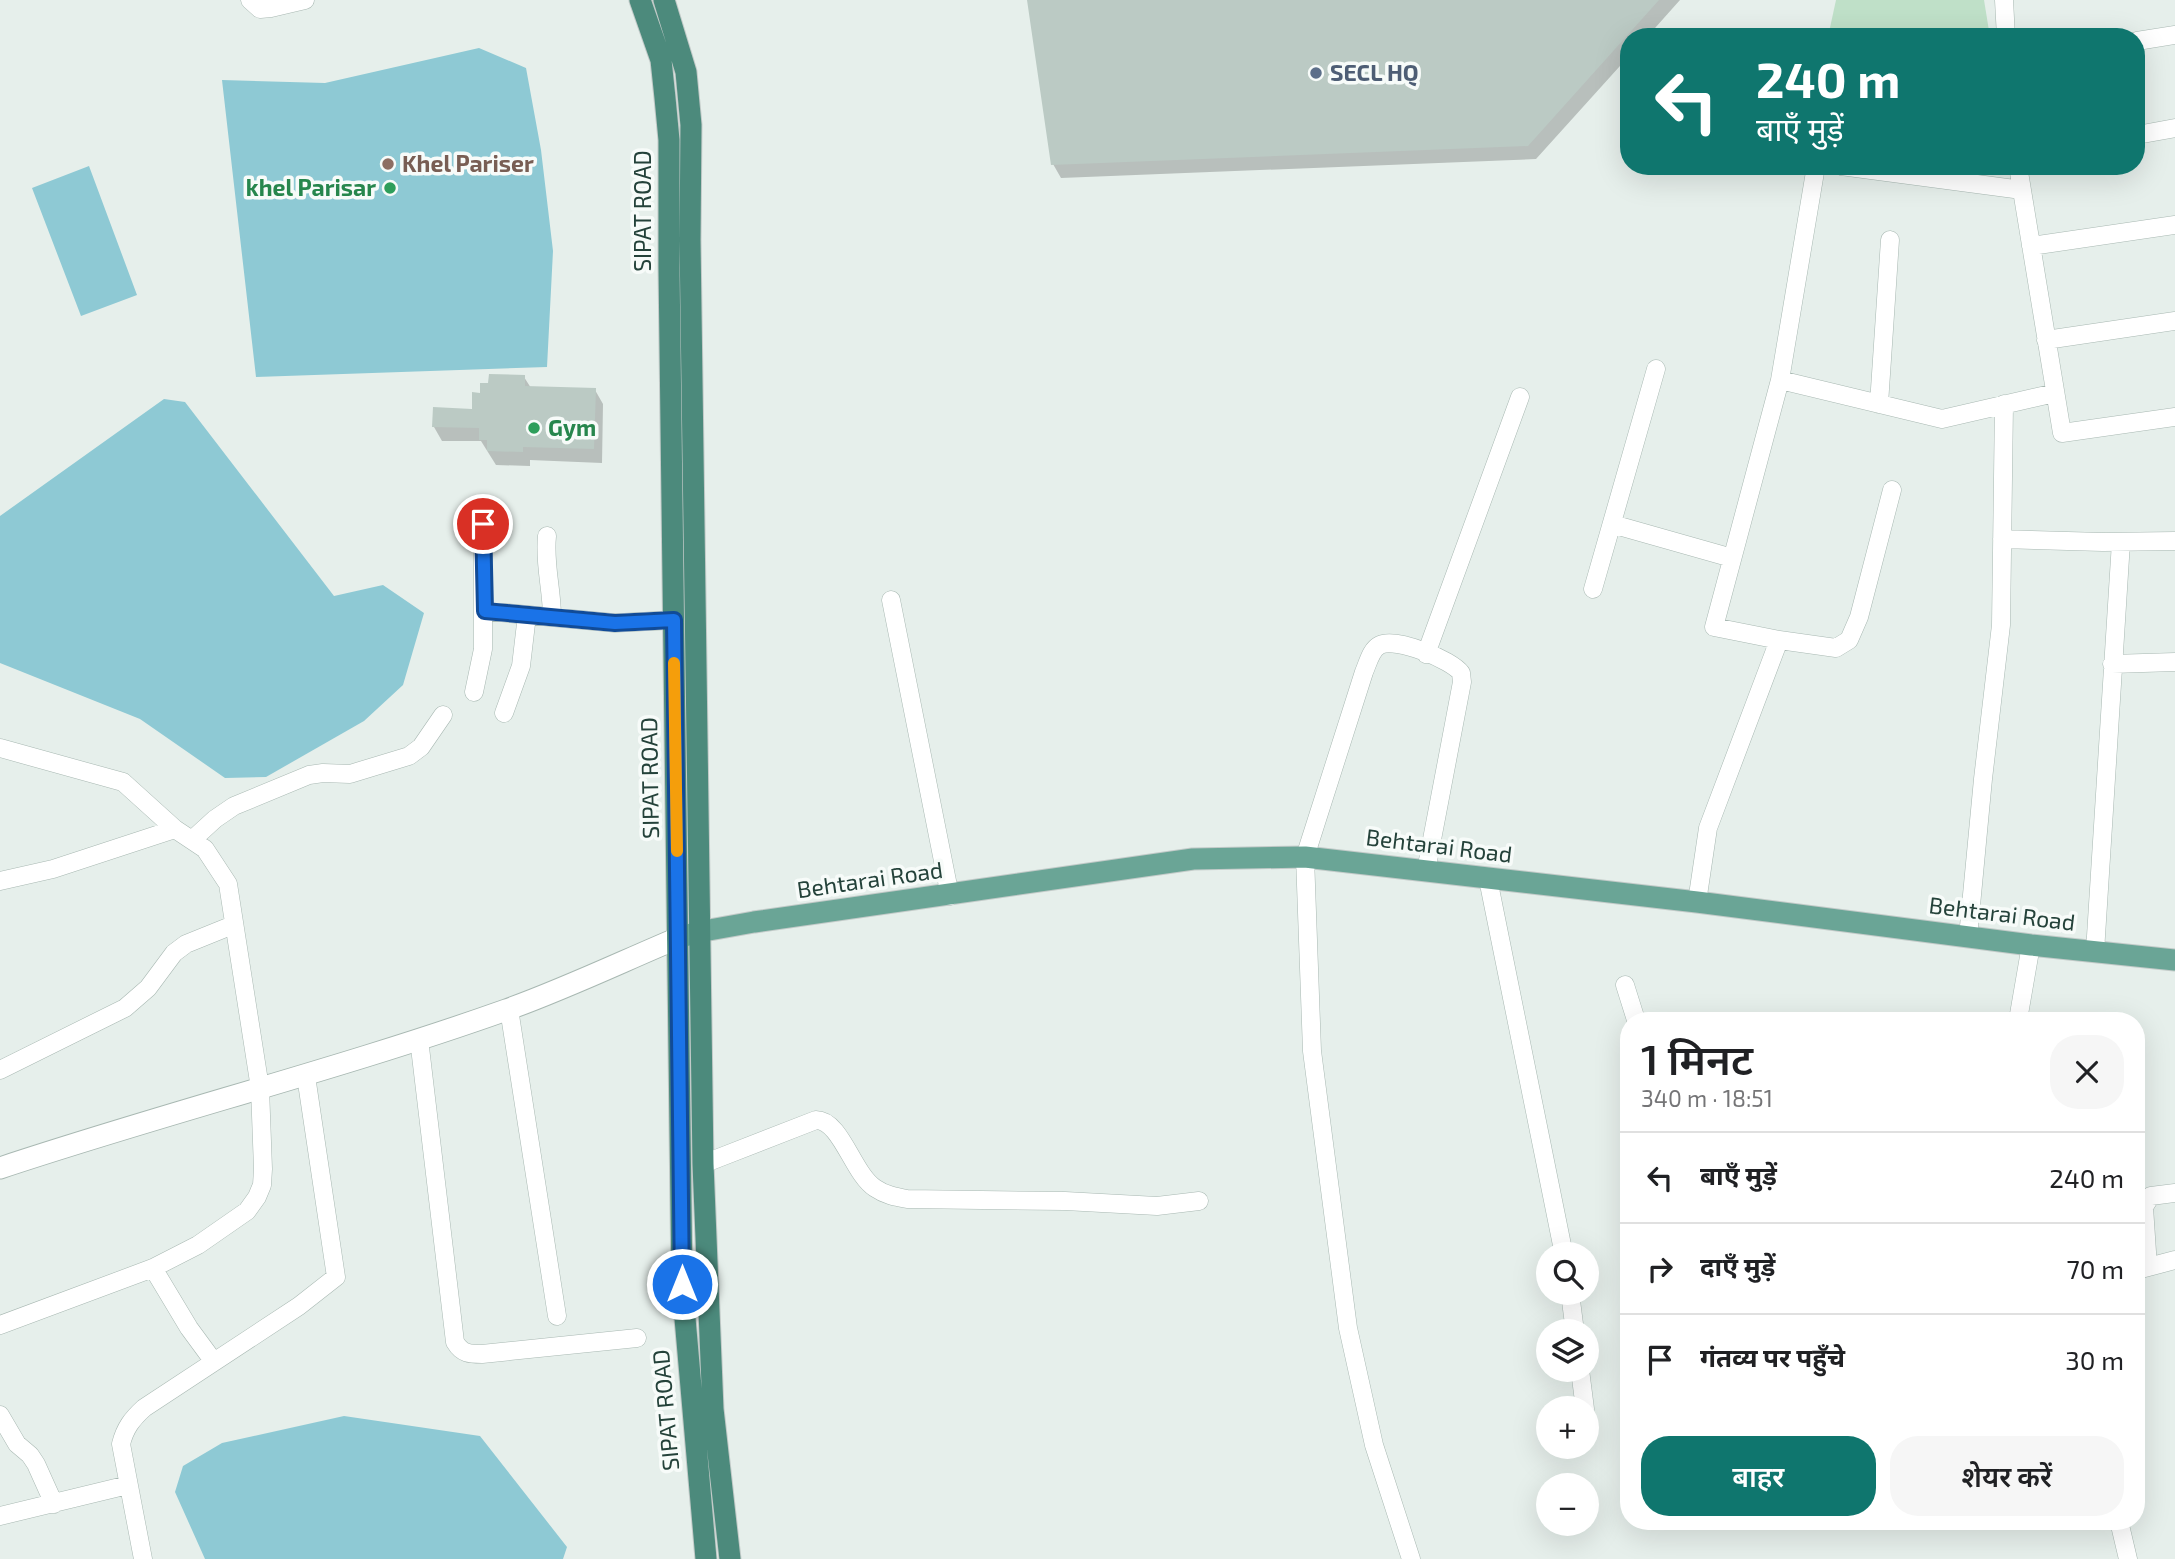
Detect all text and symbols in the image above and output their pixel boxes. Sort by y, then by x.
text: 240 m [1756,49,1900,108]
icon: left [1641,56,1732,147]
place label: SECL HQ [1330,58,1419,87]
marker: SECL HQ [1308,65,1324,81]
text: बाएँ मुड़ें [1756,109,1844,147]
place label: Khel Pariser [402,149,534,177]
street label: SIPAT ROAD [628,150,656,272]
marker: Khel Pariser [380,156,396,172]
place label: khel Parisar [246,173,376,201]
marker: khel Parisar [382,180,398,196]
place label: Gym [548,413,596,441]
marker: Gym [526,420,542,436]
pin [453,494,513,554]
icon: arrive [464,505,502,543]
street label: SIPAT ROAD [634,717,664,839]
street label: Behtarai Road [1364,822,1514,868]
street label: Behtarai Road [795,855,945,903]
street label: Behtarai Road [1927,890,2077,936]
text: 1 मिनट [1641,1033,1753,1083]
button: close [2050,1035,2124,1109]
text: 340 m · 18:51 [1641,1084,1773,1112]
icon: left [1641,1159,1679,1197]
text: बाएँ मुड़ें [1700,1159,1777,1190]
text: 240 m [2049,1162,2124,1193]
map controls [1536,1242,1599,1536]
button: search [1536,1242,1599,1305]
position arrow [645,1247,719,1321]
icon: right [1641,1250,1679,1288]
text: दाएँ मुड़ें [1700,1250,1775,1281]
text: 70 m [2066,1253,2124,1284]
button: layers [1536,1319,1599,1382]
icon: arrive [1641,1341,1679,1379]
text: गंतव्य पर पहुँचे [1700,1341,1845,1372]
text: 30 m [2065,1344,2124,1375]
street label: SIPAT ROAD [646,1348,684,1472]
button: + [1536,1396,1599,1459]
button: बाहर [1641,1436,1876,1516]
button: शेयर करें [1890,1436,2124,1516]
button: − [1536,1473,1599,1536]

